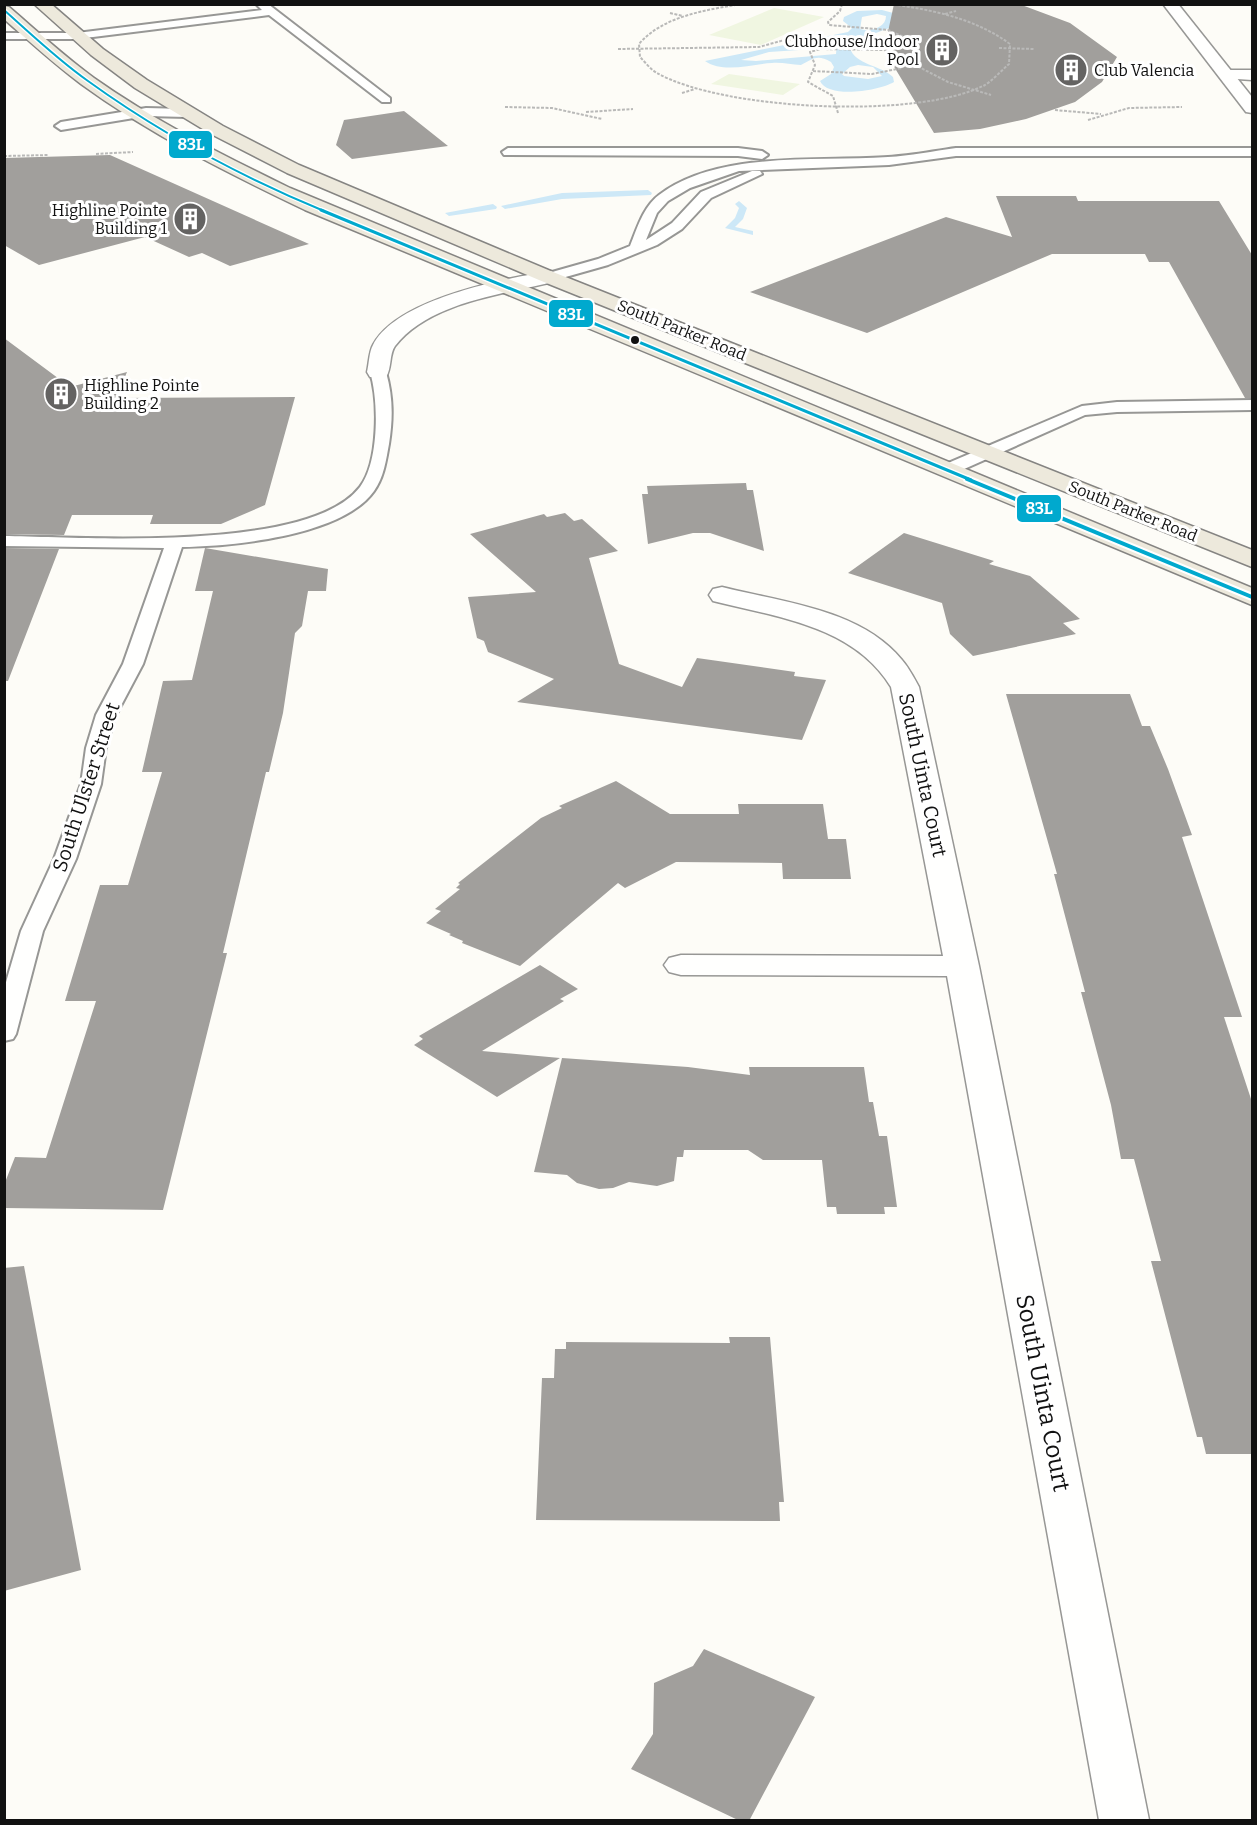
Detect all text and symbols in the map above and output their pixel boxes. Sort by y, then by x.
place label: Clubhouse/Indoor Pool [784,32,919,69]
building icon: Clubhouse/Indoor Pool [924,32,960,68]
building icon: Club Valencia [1053,52,1089,88]
place label: Club Valencia [1094,61,1194,80]
line badge: 83L [168,130,213,159]
text: 83L [177,135,205,154]
place label: Highline Pointe Building 1 [52,201,168,238]
building icon: Highline Pointe Building 1 [172,201,208,237]
street label: South Parker Road [615,296,750,365]
line badge: 83L [548,299,594,328]
text: 83L [557,305,585,324]
unlabelled marker [629,334,641,346]
building icon: Highline Pointe Building 2 [43,376,79,412]
place label: Highline Pointe Building 2 [84,376,199,413]
street label: South Parker Road [1066,477,1201,546]
line badge: 83L [1016,494,1062,523]
text: 83L [1025,499,1053,518]
street label: South Uinta Court [894,691,952,859]
street label: South Ulster Street [47,699,125,875]
street label: South Uinta Court [1010,1292,1076,1494]

